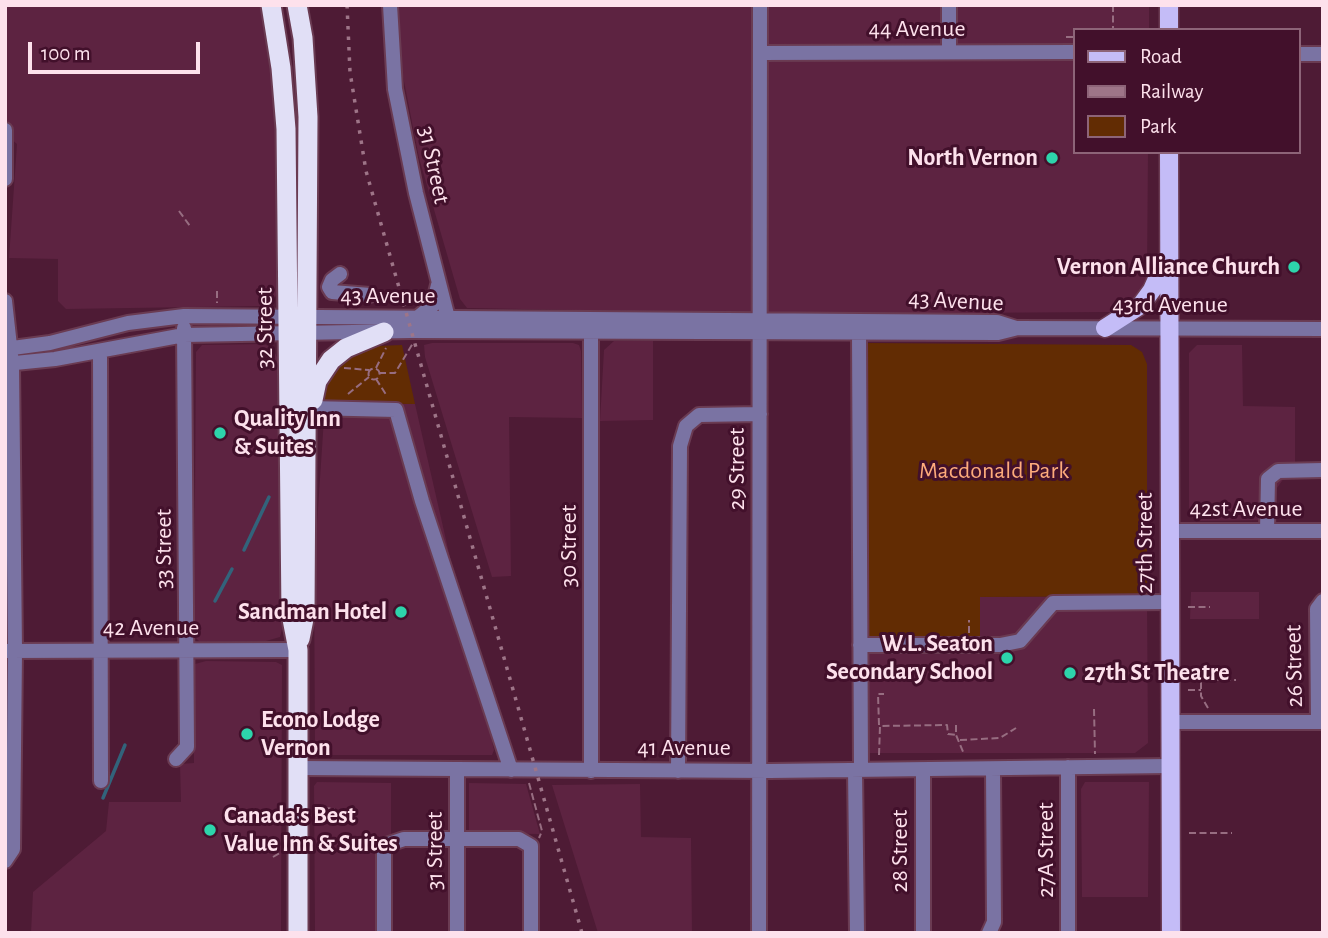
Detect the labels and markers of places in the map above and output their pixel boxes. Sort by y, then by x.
place label: North Vernon [907,144,1038,172]
marker: North Vernon [1044,150,1060,166]
place label: Vernon Alliance Church [1057,253,1280,281]
marker: Vernon Alliance Church [1286,259,1302,275]
place label: Quality Inn & Suites [234,405,341,461]
marker: Quality Inn & Suites [212,425,228,441]
place label: Sandman Hotel [238,598,387,626]
marker: Sandman Hotel [393,604,409,620]
place label: W.L. Seaton Secondary School [826,630,993,686]
marker: W.L. Seaton Secondary School [999,650,1015,666]
place label: 27th St Theatre [1084,659,1230,687]
marker: 27th St Theatre [1062,665,1078,681]
place label: Econo Lodge Vernon [261,706,380,762]
marker: Econo Lodge Vernon [239,726,255,742]
place label: Canada's Best Value Inn & Suites [224,802,398,858]
marker: Canada's Best Value Inn & Suites [202,822,218,838]

